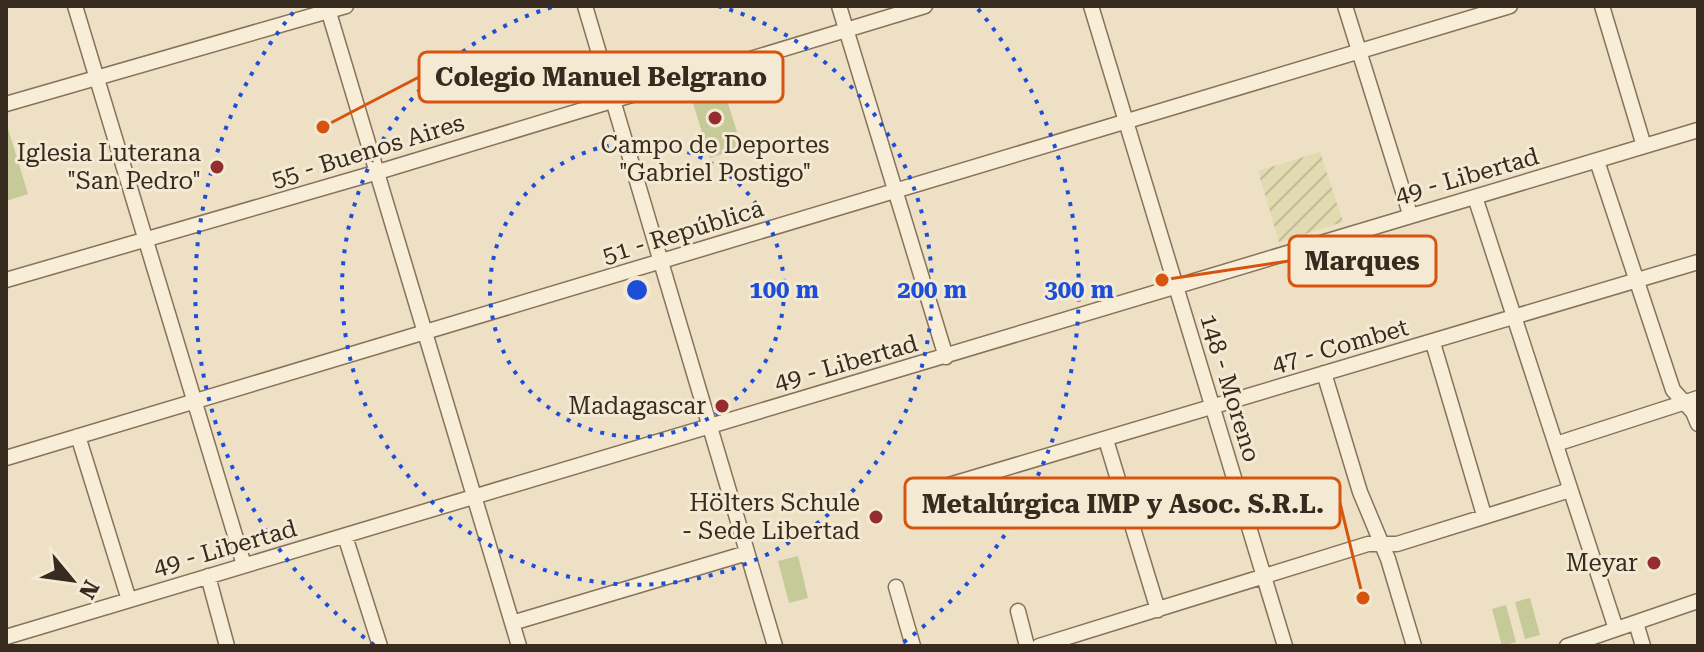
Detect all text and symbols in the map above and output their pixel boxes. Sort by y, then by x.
callout: Colegio Manuel Belgrano [419,52,783,102]
text: Colegio Manuel Belgrano [435,62,767,92]
street label: 55 - Buenos Aires [268,108,468,194]
marker: Campo de Deportes "Gabriel Postigo" [706,109,724,127]
place label: Campo de Deportes "Gabriel Postigo" [600,131,830,187]
place label: Iglesia Luterana "San Pedro" [17,139,201,195]
street label: 49 - Libertad [1392,142,1542,210]
marker: Iglesia Luterana "San Pedro" [208,158,226,176]
street label: 51 - República [599,194,767,270]
callout: Marques [1289,236,1436,286]
text: Marques [1304,246,1420,276]
centre of rings [623,276,651,304]
text: 100 m [749,276,819,304]
text: 200 m [897,276,967,304]
text: 300 m [1044,276,1114,304]
street label: 148 - Moreno [1194,311,1266,465]
street label: 47 - Combet [1268,313,1412,379]
street label: 49 - Libertad [771,329,921,397]
place label: Madagascar [568,392,706,420]
marker: Madagascar [713,397,731,415]
callout: Metalúrgica IMP y Asoc. S.R.L. [905,478,1340,528]
place label: Hölters Schule - Sede Libertad [682,489,860,545]
text: Metalúrgica IMP y Asoc. S.R.L. [922,489,1324,519]
marker: Hölters Schule - Sede Libertad [867,508,885,526]
street label: 49 - Libertad [150,514,300,582]
north arrow [32,540,112,620]
place label: Meyar [1566,549,1638,577]
marker: Meyar [1645,554,1663,572]
text: N [74,576,104,603]

